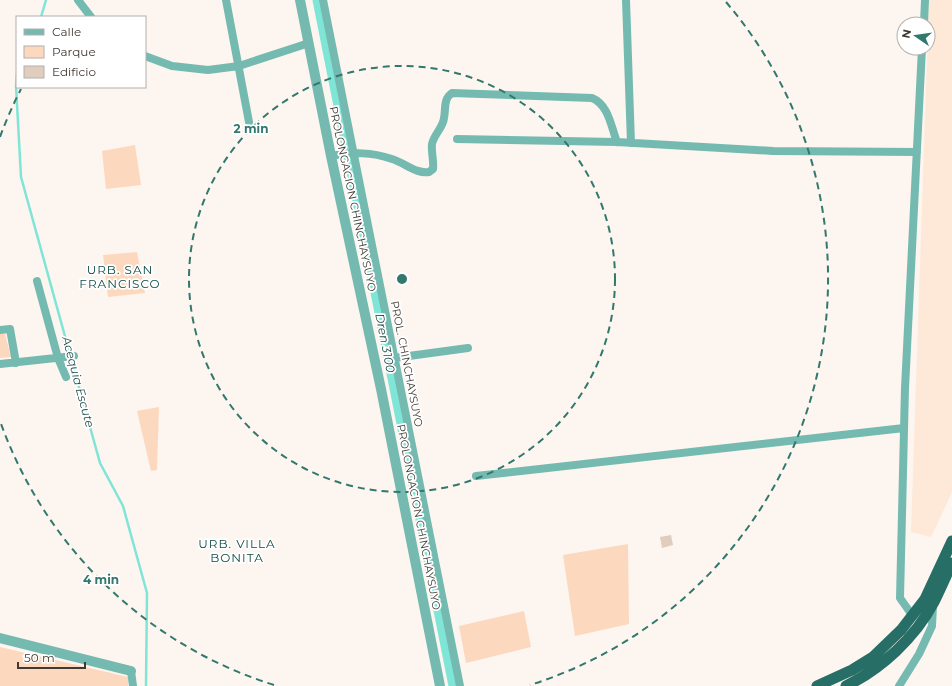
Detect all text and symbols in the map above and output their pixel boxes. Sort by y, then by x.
legend [16,16,146,88]
north arrow [896,16,936,56]
text: Calle [52,24,81,39]
text: N [898,28,914,40]
text: Parque [52,44,96,59]
text: Edificio [52,64,96,79]
street label: PROLONGACION CHINCHAYSUYO [326,105,380,293]
text: 2 min [234,121,268,136]
district label: URB. SAN FRANCISCO [79,262,161,291]
centre of rings [395,272,409,286]
street label: PROL. CHINCHAYSUYO [388,300,426,428]
water label: Dren 3100 [372,312,399,374]
water label: Acequia Escute [59,334,98,429]
street label: PROLONGACION CHINCHAYSUYO [394,423,444,611]
district label: URB. VILLA BONITA [198,536,276,565]
text: 4 min [83,572,119,587]
scale bar [18,644,85,670]
text: 50 m [24,650,55,665]

